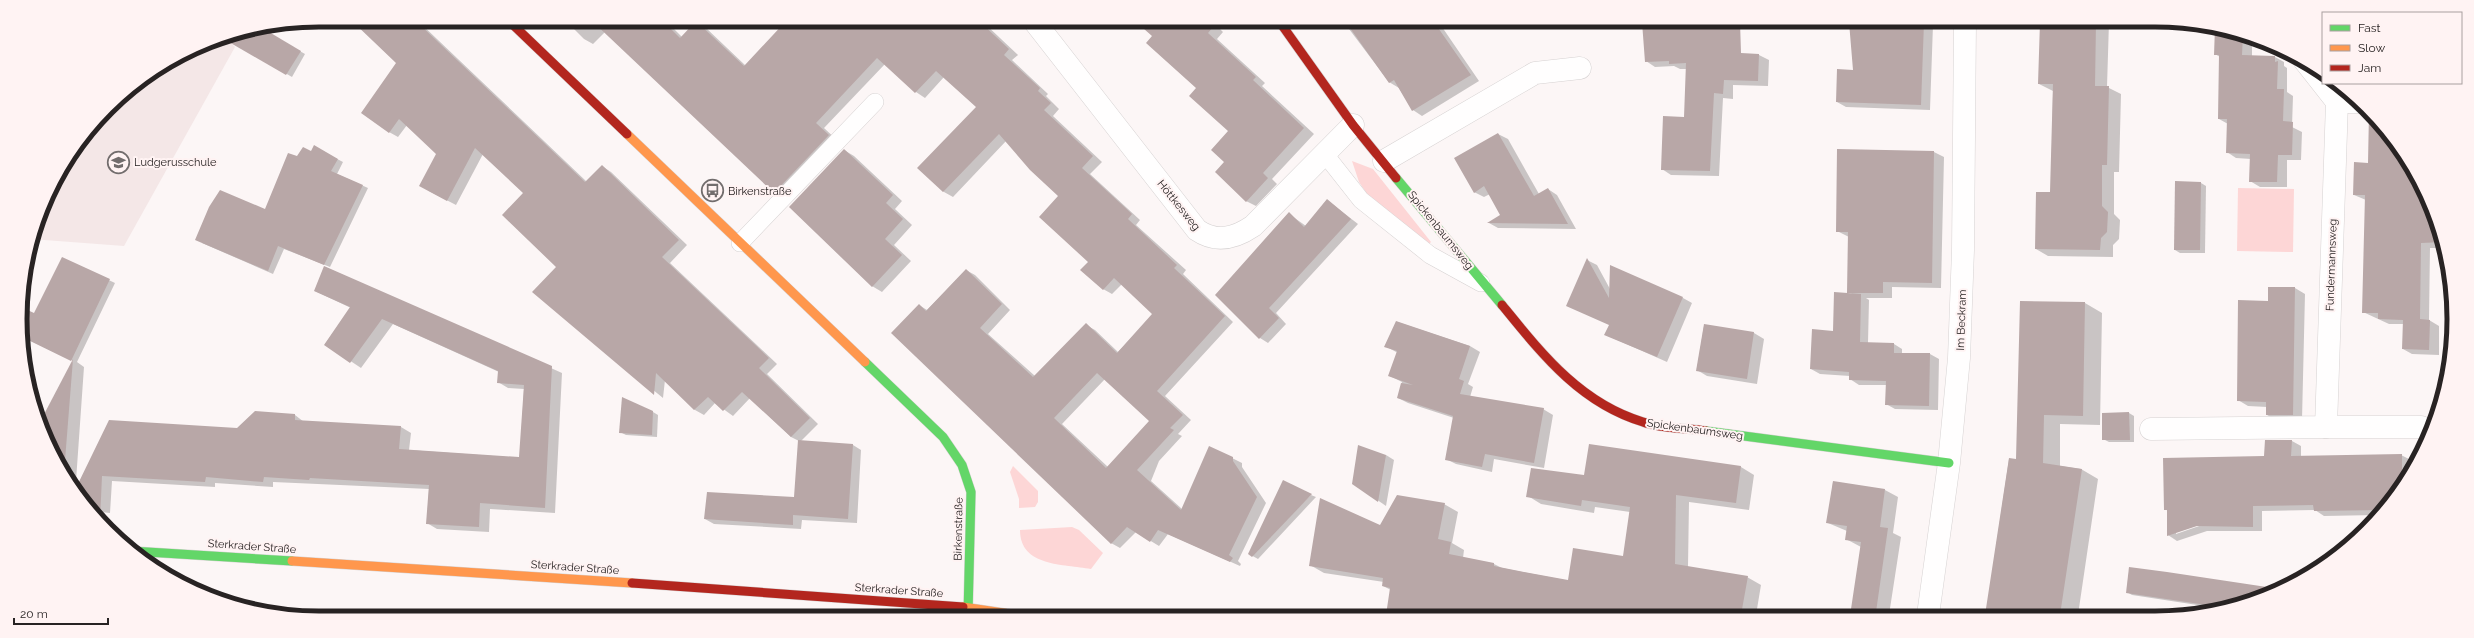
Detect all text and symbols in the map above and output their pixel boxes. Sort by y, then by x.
legend [2322,12,2462,84]
text: Fast [2358,21,2381,35]
text: Slow [2358,41,2385,55]
text: Jam [2358,61,2381,75]
school or university icon: Ludgerusschule [106,149,132,175]
place label: Ludgerusschule [134,156,217,169]
bus stop icon: Birkenstraße [700,178,726,204]
street label: Höttkesweg [1154,178,1203,233]
place label: Birkenstraße [728,185,792,198]
street label: Spickenbaumsweg [1405,189,1476,272]
street label: Fundermannsweg [2323,219,2340,311]
street label: Im Beckram [1954,289,1969,351]
street label: Spickenbaumsweg [1646,416,1744,443]
street label: Birkenstraße [951,497,966,561]
street label: Sterkrader Straße [207,537,297,556]
street label: Sterkrader Straße [530,558,620,577]
street label: Sterkrader Straße [854,581,944,600]
scale bar [14,600,108,626]
text: 20 m [20,607,48,621]

